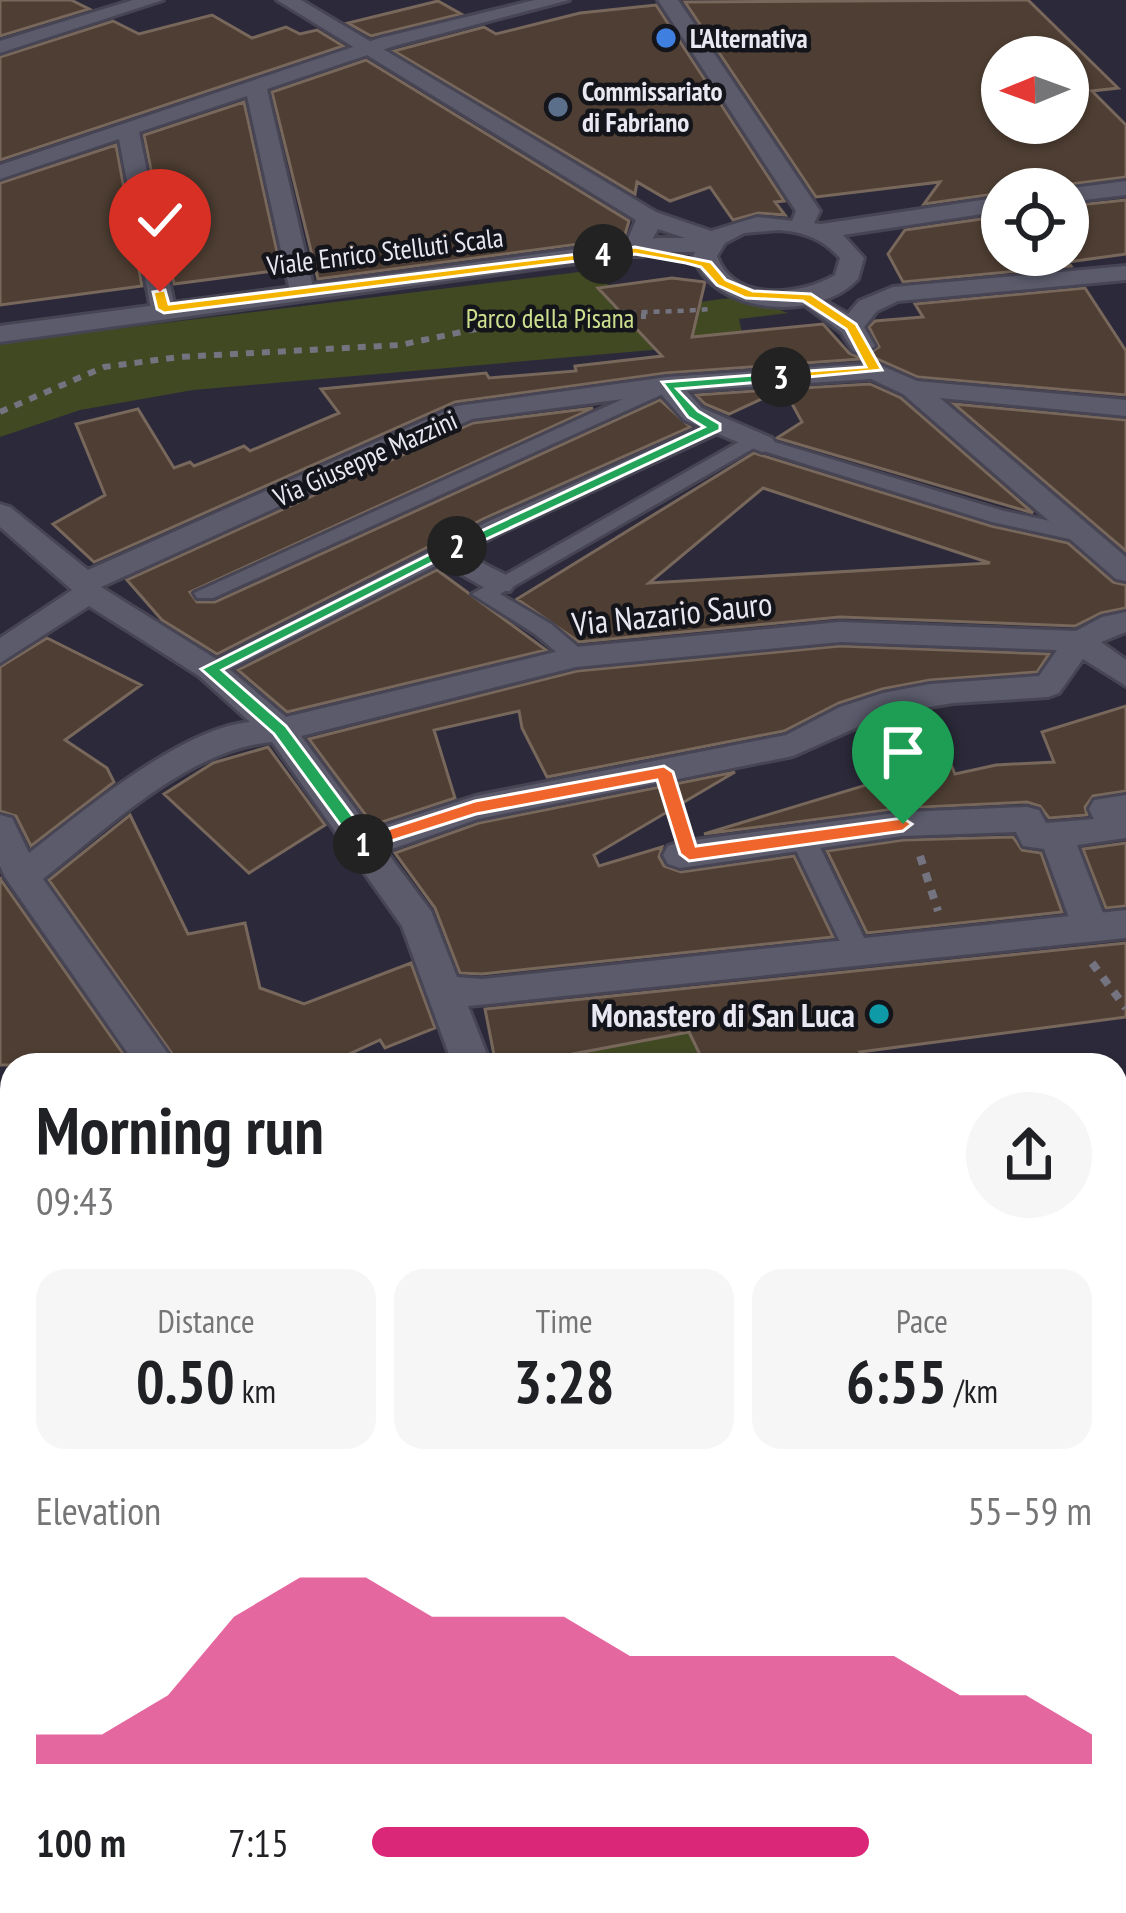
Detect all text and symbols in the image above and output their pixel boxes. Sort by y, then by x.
place label: L'Alternativa [690,21,808,55]
marker: L'Alternativa [653,25,679,51]
north arrow [981,36,1089,144]
map controls [981,36,1089,276]
place label: Commissariato di Fabriano [582,74,723,139]
marker: Commissariato di Fabriano [545,94,571,120]
button: locate [981,168,1089,276]
pin [109,169,211,292]
icon: check [127,187,193,253]
street label: Viale Enrico Stelluti Scala [264,220,505,282]
pin: 4 [573,224,633,284]
text: 4 [595,232,611,275]
park label: Parco della Pisana [466,301,634,335]
pin: 3 [751,347,811,407]
text: 3 [773,355,789,398]
street label: Via Giuseppe Mazzini [267,402,462,514]
pin: 2 [427,516,487,576]
text: 2 [449,524,465,567]
street label: Via Nazario Sauro [569,581,774,645]
pin [852,701,954,824]
icon: arrive [870,719,936,785]
pin: 1 [333,814,393,874]
text: 1 [355,822,371,865]
place label: Monastero di San Luca [591,993,855,1036]
marker: Monastero di San Luca [866,1001,892,1027]
text: Morning run [36,1087,324,1172]
button: share [966,1092,1092,1218]
text: 09:43 [36,1175,114,1226]
text: Distance [157,1299,255,1342]
text: Time [535,1299,593,1342]
text: Pace [896,1299,948,1342]
text: 0.50 [136,1342,235,1420]
text: 3:28 [513,1342,615,1420]
text: 6:55 [846,1342,947,1420]
text: km [235,1369,276,1412]
text: /km [947,1369,998,1412]
text: Elevation [36,1485,161,1536]
text: 55–59 m [967,1485,1092,1536]
text: 100 m [36,1817,126,1868]
text: 7:15 [228,1817,289,1868]

